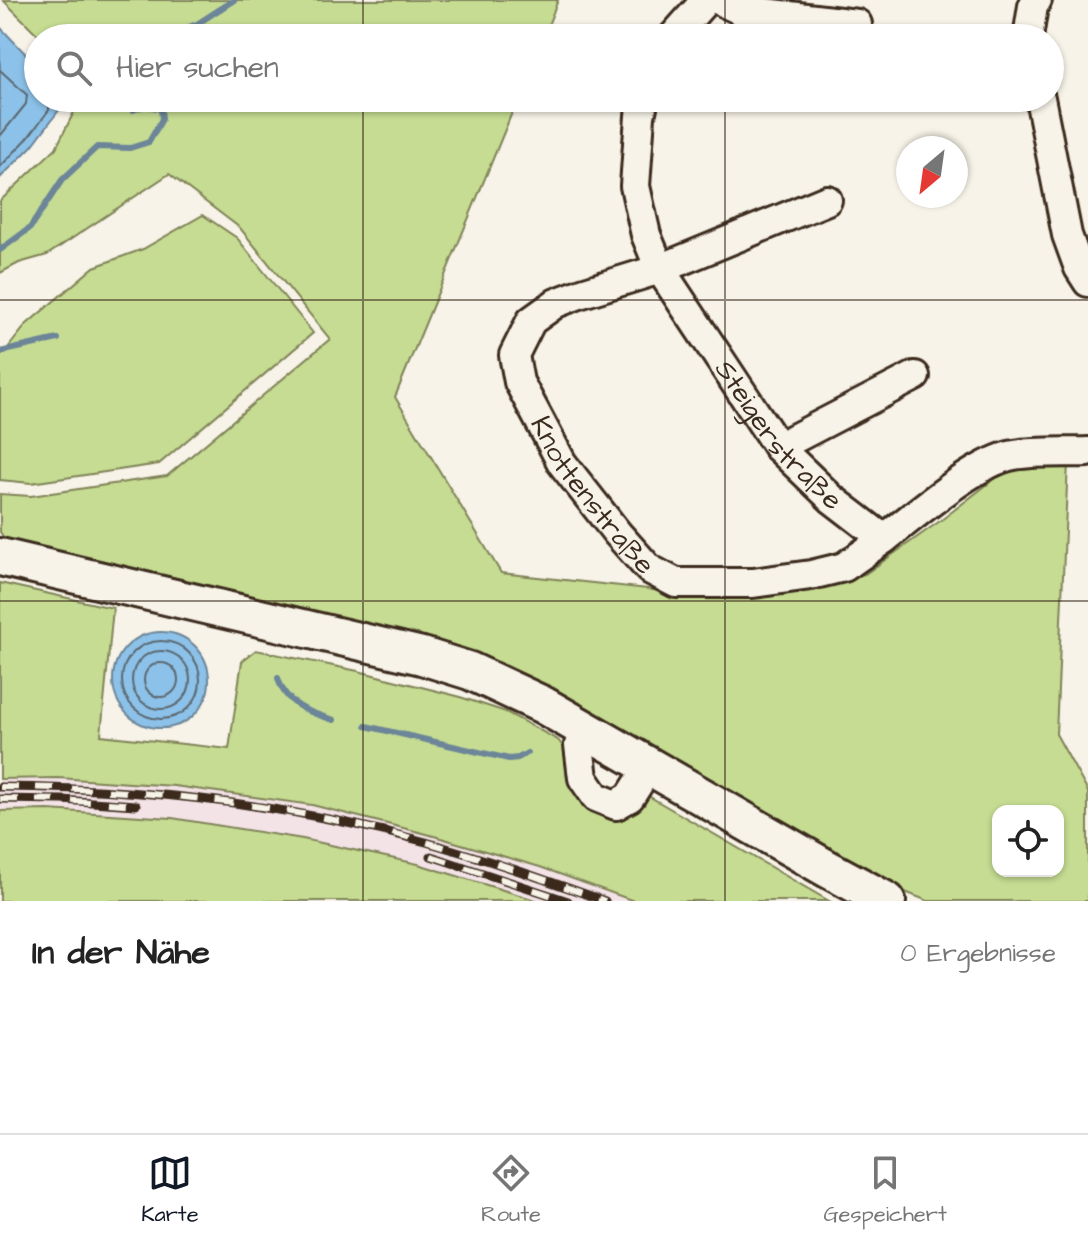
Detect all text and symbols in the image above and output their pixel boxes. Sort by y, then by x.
search box [24,24,1064,112]
icon: search [52,46,96,90]
text: Hier suchen [116,47,279,89]
north arrow [896,136,968,208]
street label: Steigerstraße [706,352,850,519]
street label: Knottenstraße [521,409,664,583]
map controls [992,805,1064,877]
button: locate [992,805,1064,877]
text: In der Nähe [32,929,210,977]
text: 0 Ergebnisse [900,935,1056,971]
tab: Karte [141,1151,199,1230]
tab: Route [481,1151,541,1230]
tab: Gespeichert [823,1151,947,1230]

